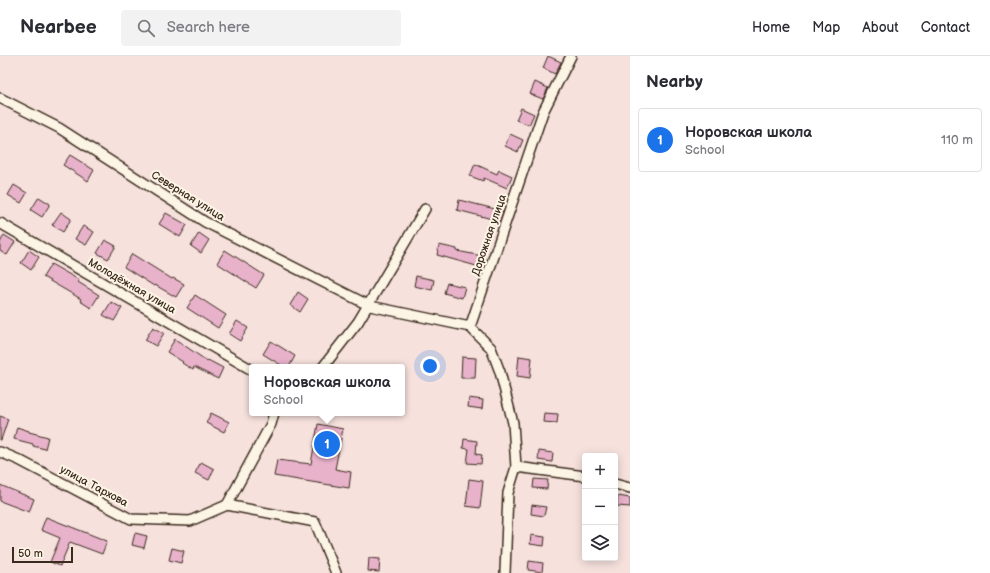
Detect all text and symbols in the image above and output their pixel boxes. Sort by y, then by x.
search box [121,10,401,46]
text: Nearbee [20,16,97,39]
icon: search [135,17,157,39]
text: Search here [167,18,250,37]
text: Home [752,19,790,36]
text: Map [812,19,840,36]
text: About [862,19,899,36]
text: Contact [921,19,970,36]
text: Nearby [646,72,703,92]
text: Норовская школа [685,123,812,142]
text: 1 [657,132,663,148]
text: 110 m [941,132,973,148]
text: School [685,142,725,158]
street label: Северная улица [149,168,227,224]
street label: Дорожная улица [469,192,509,277]
street label: Молодёжная улица [86,256,179,317]
your location [420,356,440,376]
popup [249,364,405,416]
text: Норовская школа [264,373,390,392]
text: School [264,392,303,408]
pin: 1 [314,429,340,459]
map controls [582,453,618,561]
button: + [582,453,618,489]
street label: улица Тархова [58,463,131,510]
button: − [582,489,618,525]
button: layers [582,525,618,561]
scale bar [12,545,73,564]
text: 50 m [18,547,43,560]

